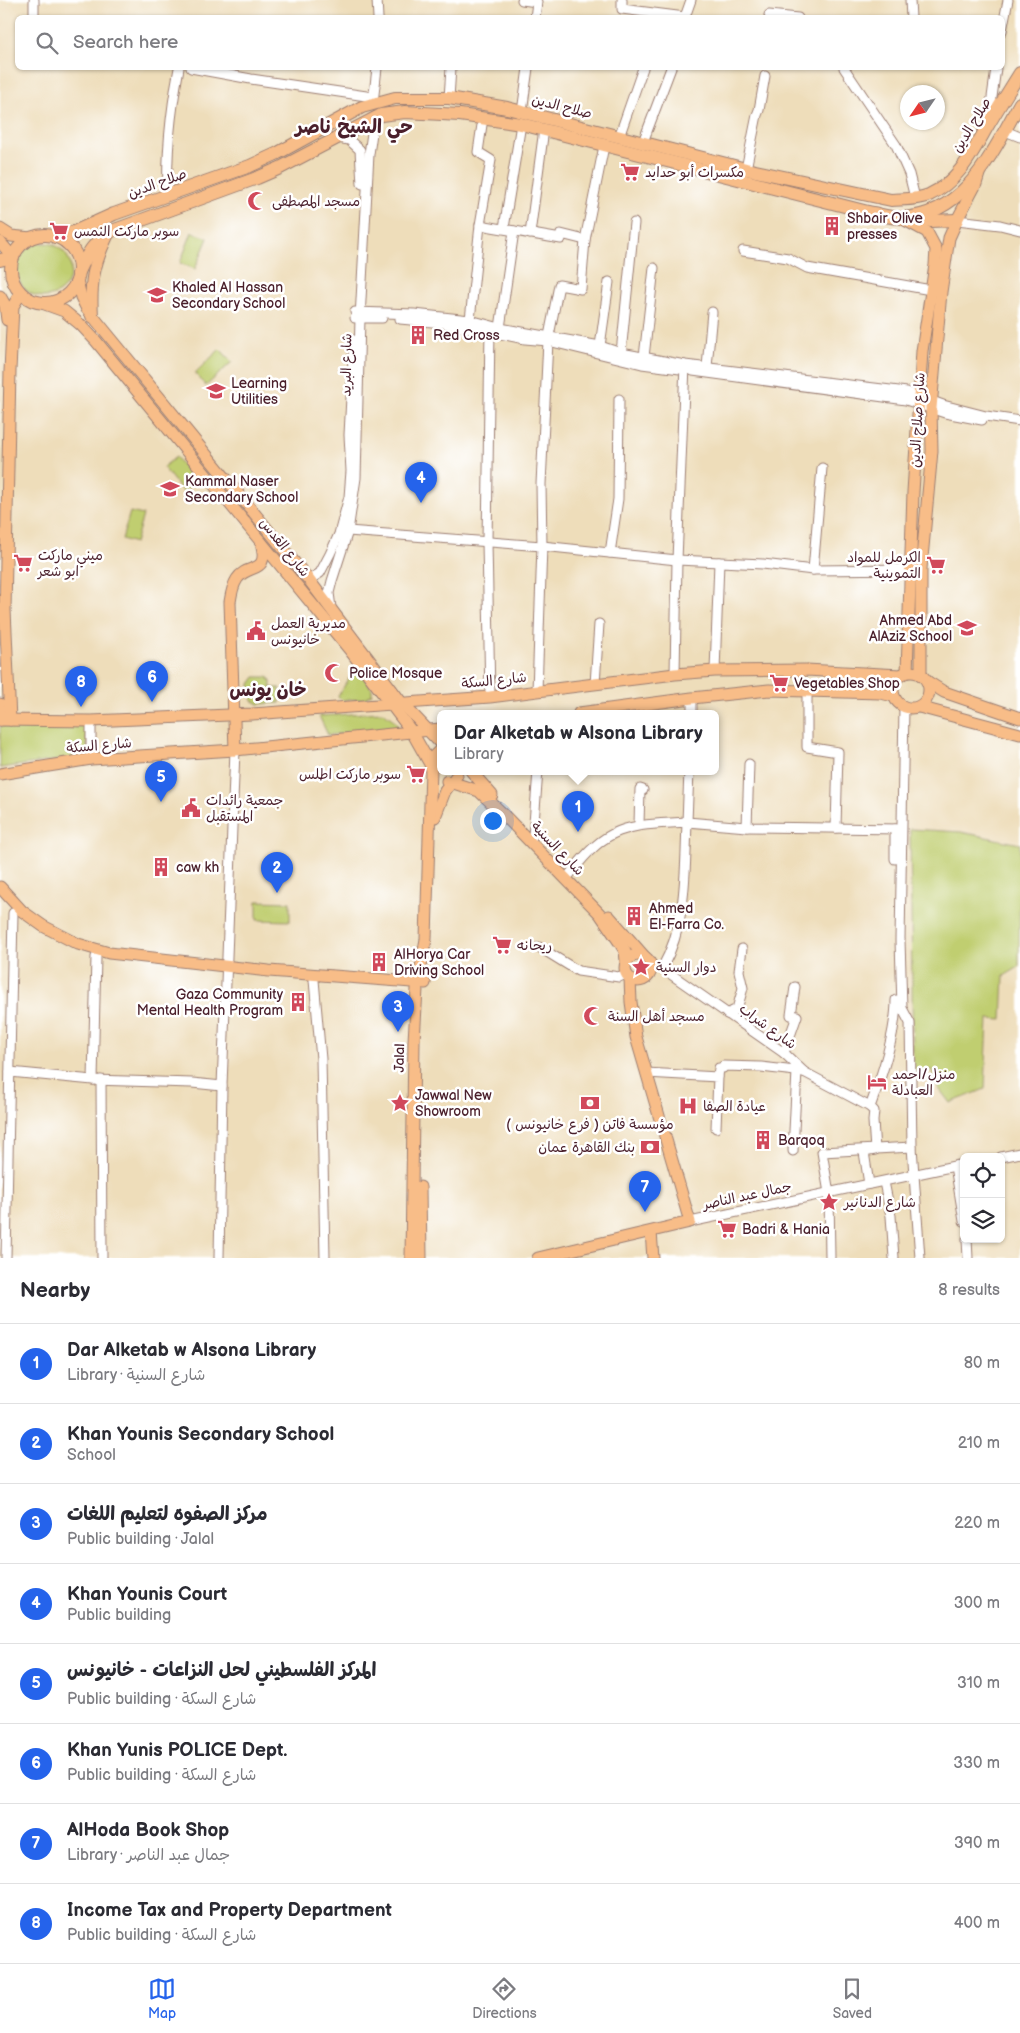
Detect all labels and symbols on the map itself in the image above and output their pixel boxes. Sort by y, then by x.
north arrow [900,85,945,130]
street label: صلاح الدين [530,91,594,123]
street label: صلاح الدين [948,95,995,156]
district label: حي الشيخ ناصر [293,116,413,143]
supermarket icon: مكسرات أبو حدايد [619,161,641,183]
place label: مكسرات أبو حدايد [645,164,744,181]
street label: صلاح الدين [125,165,189,203]
mosque icon: مسجد المصطفى [246,190,268,212]
place label: مسجد المصطفى [272,193,360,210]
place label: Shbair Olive presses [847,210,923,243]
building icon: Shbair Olive presses [821,215,843,237]
supermarket icon: سوبر ماركت النمس [48,220,70,242]
place label: سوبر ماركت النمس [74,223,179,240]
place label: Khaled Al Hassan Secondary School [172,279,285,312]
school or university icon: Khaled Al Hassan Secondary School [146,284,168,306]
building icon: Red Cross [407,324,429,346]
place label: Red Cross [433,327,500,344]
street label: شارع البريد [337,333,357,397]
street label: شارع صلاح الدين [907,372,929,468]
place label: Learning Utilities [231,375,287,408]
school or university icon: Learning Utilities [205,380,227,402]
pin: 4 [405,462,437,503]
place label: Kammal Naser Secondary School [185,473,298,506]
school or university icon: Kammal Naser Secondary School [159,478,181,500]
street label: شارع القدس [255,515,313,581]
place label: ميني ماركت ابو شعر [37,547,103,580]
place label: الكرمل للمواد التموينية [847,549,921,582]
supermarket icon: ميني ماركت ابو شعر [12,552,34,574]
supermarket icon: الكرمل للمواد التموينية [925,554,947,576]
place label: Ahmed Abd AlAziz School [869,612,952,645]
place label: مديرية العمل خانيونس [271,615,346,648]
school or university icon: Ahmed Abd AlAziz School [956,617,978,639]
public building icon: مديرية العمل خانيونس [245,620,267,642]
pin: 6 [136,661,168,702]
mosque icon: Police Mosque [323,662,345,684]
place label: Police Mosque [349,665,442,682]
pin: 8 [65,666,97,707]
street label: شارع السكة [461,669,528,693]
supermarket icon: Vegetables Shop [768,672,790,694]
place label: Vegetables Shop [794,675,900,692]
district label: خان يونس [229,679,307,702]
street label: شارع السكة [66,734,132,758]
pin: 5 [145,761,177,802]
supermarket icon: سوبر ماركت اطلس [405,763,427,785]
place label: سوبر ماركت اطلس [299,766,401,783]
pin: 1 [562,791,594,832]
place label: جمعية رائدات المستقبل [206,792,283,825]
public building icon: جمعية رائدات المستقبل [180,797,202,819]
your location [480,808,506,834]
street label: شارع السنية [527,818,588,880]
pin: 2 [261,852,293,893]
building icon: caw kh [150,856,172,878]
place label: caw kh [176,859,219,876]
place label: Ahmed El-Farra Co. [649,900,724,933]
building icon: Ahmed El-Farra Co. [623,905,645,927]
supermarket icon: ريحانه [491,934,513,956]
place label: ريحانه [517,937,552,954]
place label: AlHorya Car Driving School [394,946,484,979]
building icon: AlHorya Car Driving School [368,951,390,973]
place icon: دوار السنية [630,956,652,978]
place label: دوار السنية [656,959,717,976]
place label: Gaza Community Mental Health Program [137,986,284,1019]
building icon: Gaza Community Mental Health Program [287,991,309,1013]
pin: 3 [382,991,414,1032]
street label: شارع شراب [735,1000,800,1054]
mosque icon: مسجد أهل السنة [582,1005,604,1027]
place label: مسجد أهل السنة [608,1008,705,1025]
street label: Jalal [391,1043,408,1073]
place label: منزل/احمد العبادلة [892,1066,955,1099]
hotel icon: منزل/احمد العبادلة [866,1071,888,1093]
place label: Jawwal New Showroom [415,1087,492,1120]
place icon: Jawwal New Showroom [389,1092,411,1114]
bank icon: مؤسسة فاتن ( فرع خانيونس ) [579,1092,601,1114]
hospital icon: عيادة الصفا [677,1095,699,1117]
place label: عيادة الصفا [703,1098,766,1115]
place label: مؤسسة فاتن ( فرع خانيونس ) [506,1116,674,1135]
building icon: Barqoq [752,1129,774,1151]
place label: Barqoq [778,1132,825,1149]
bank icon: بنك القاهرة عمان [639,1136,661,1158]
place label: بنك القاهرة عمان [538,1139,635,1156]
pin: 7 [629,1171,661,1212]
street label: جمال عبد الناصر [700,1178,793,1213]
place icon: شارع الدنانير [818,1191,840,1213]
place label: شارع الدنانير [843,1194,916,1212]
supermarket icon: Badri & Hania [716,1218,738,1240]
place label: Badri & Hania [742,1221,830,1238]

